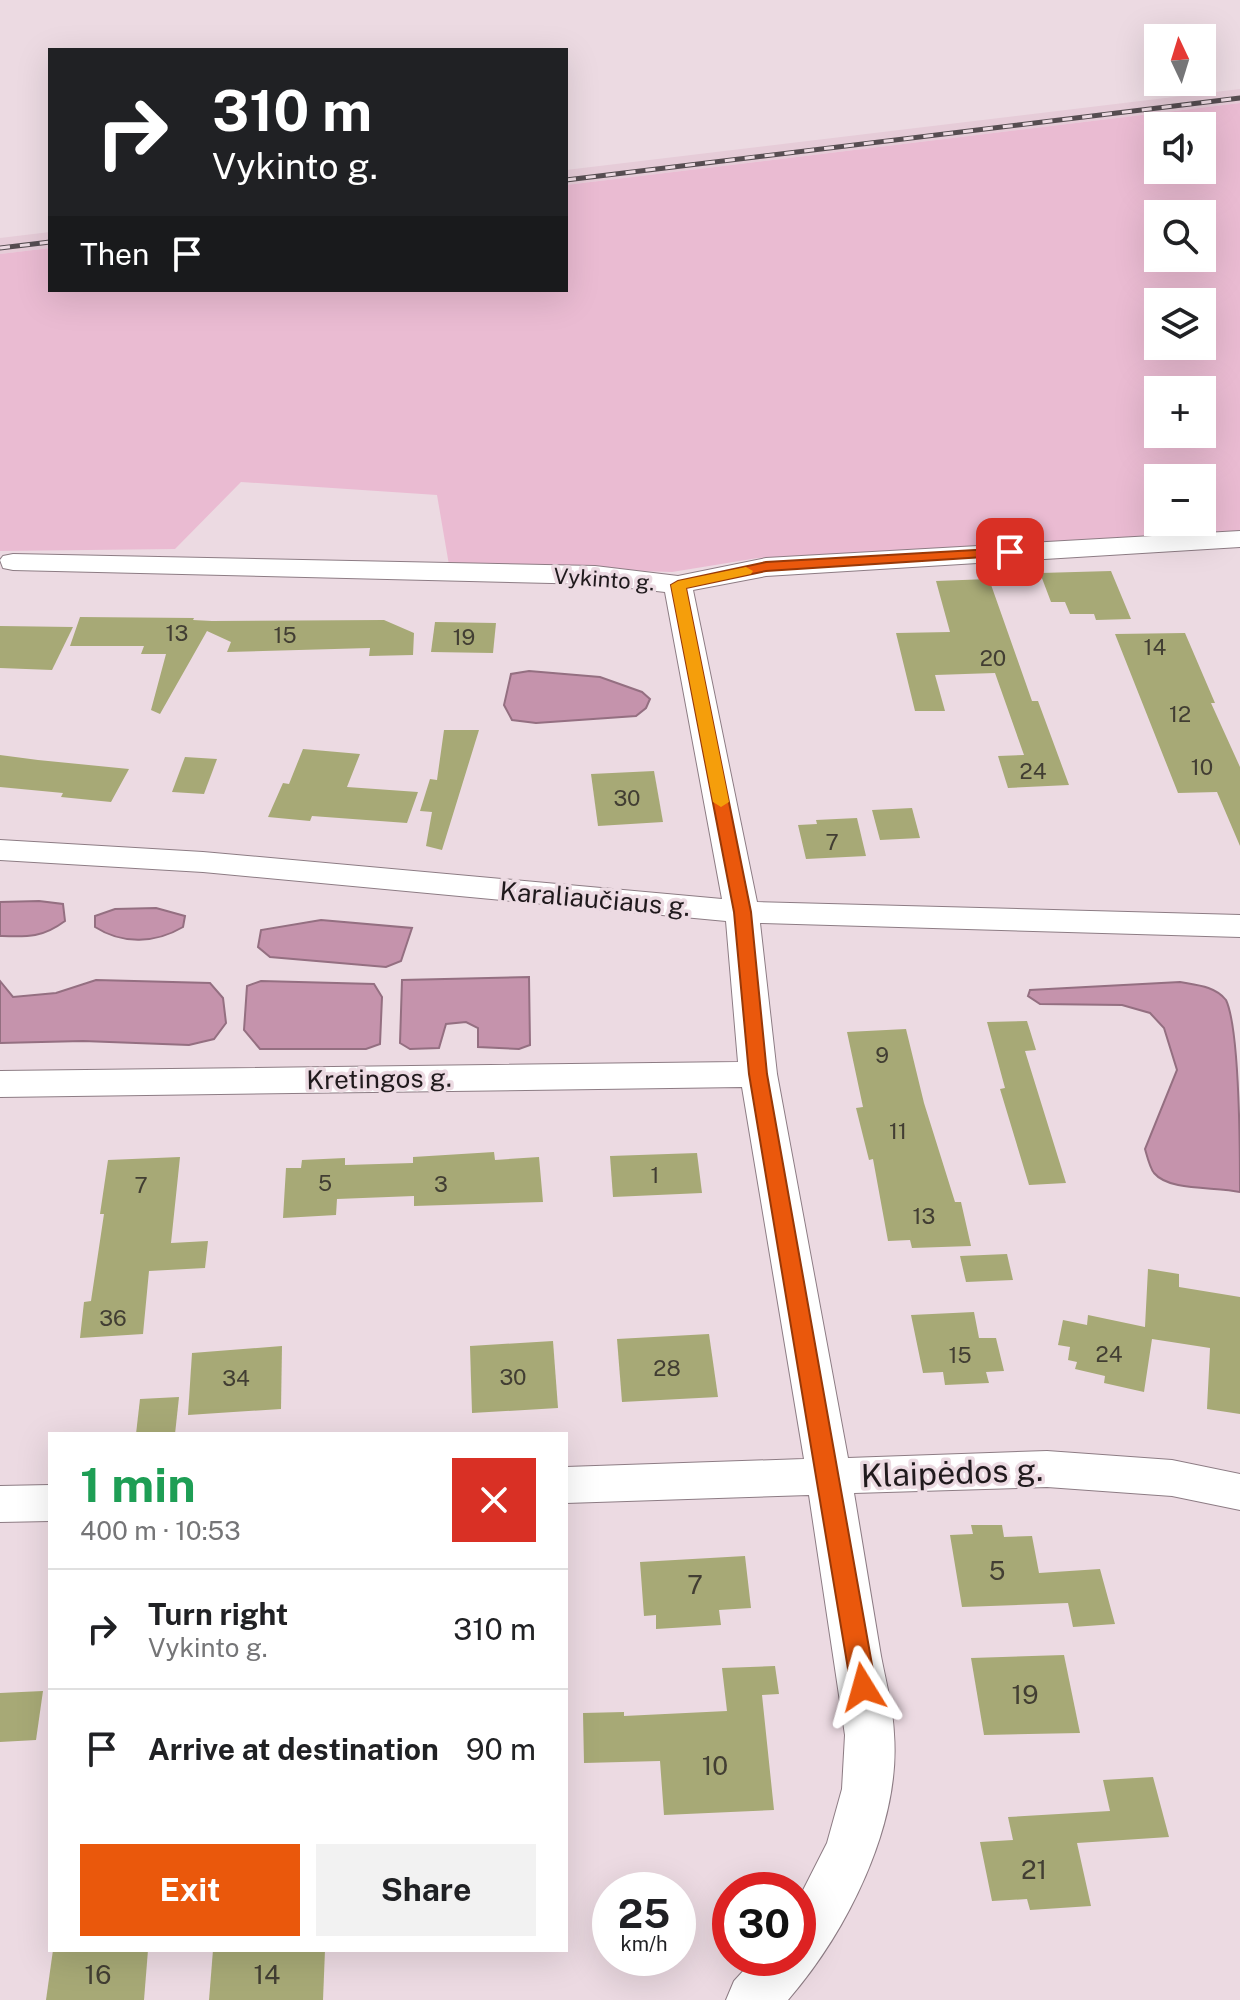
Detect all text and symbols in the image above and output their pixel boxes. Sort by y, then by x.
north arrow [1144,24,1216,96]
map controls [1144,24,1216,536]
text: 310 m [212,78,372,144]
icon: right [80,80,184,184]
button: sound [1144,112,1216,184]
text: Vykinto g. [212,145,378,187]
button: search [1144,200,1216,272]
icon: arrive [165,232,209,276]
text: Then [80,236,149,272]
button: layers [1144,288,1216,360]
button: + [1144,376,1216,448]
button: − [1144,464,1216,536]
pin [976,518,1044,586]
icon: arrive [988,530,1032,574]
street label: Vykinto g. [553,562,655,596]
house number: 13 [166,620,188,646]
house number: 15 [273,622,297,648]
house number: 19 [453,624,475,650]
house number: 14 [1144,634,1167,660]
house number: 20 [980,645,1006,671]
house number: 12 [1169,701,1191,727]
house number: 10 [1191,754,1213,780]
house number: 24 [1020,758,1047,784]
house number: 30 [613,785,641,811]
house number: 7 [825,829,839,855]
street label: Karaliaučiaus g. [499,875,692,922]
house number: 9 [875,1042,889,1068]
street label: Kretingos g. [306,1062,452,1095]
house number: 11 [889,1118,907,1144]
house number: 1 [651,1162,659,1188]
house number: 5 [318,1170,332,1196]
house number: 3 [434,1171,448,1197]
house number: 7 [134,1172,148,1198]
house number: 13 [913,1203,935,1229]
house number: 36 [99,1305,127,1331]
house number: 24 [1096,1341,1123,1367]
house number: 15 [948,1342,972,1368]
house number: 28 [653,1355,681,1381]
house number: 30 [499,1364,527,1390]
house number: 34 [222,1365,250,1391]
street label: Klaipėdos g. [860,1451,1044,1494]
text: 1 min [80,1456,196,1513]
button: close [452,1458,536,1542]
text: 400 m · 10:53 [80,1515,241,1546]
house number: 5 [989,1555,1005,1586]
house number: 7 [687,1569,703,1600]
text: Turn right [148,1596,288,1632]
icon: right [80,1607,124,1651]
text: 310 m [453,1611,536,1647]
text: Vykinto g. [148,1632,268,1663]
position arrow [821,1645,905,1729]
house number: 19 [1012,1679,1038,1710]
icon: arrive [80,1727,124,1771]
text: Arrive at destination [148,1731,439,1767]
text: 90 m [466,1731,536,1767]
house number: 10 [702,1750,728,1781]
button: Exit [80,1844,300,1936]
button: Share [316,1844,536,1936]
house number: 21 [1021,1854,1047,1885]
speed limit sign: 30 [712,1872,816,1976]
text: 25 [618,1890,670,1937]
text: km/h [620,1932,668,1956]
house number: 16 [85,1959,111,1990]
house number: 14 [254,1959,280,1990]

